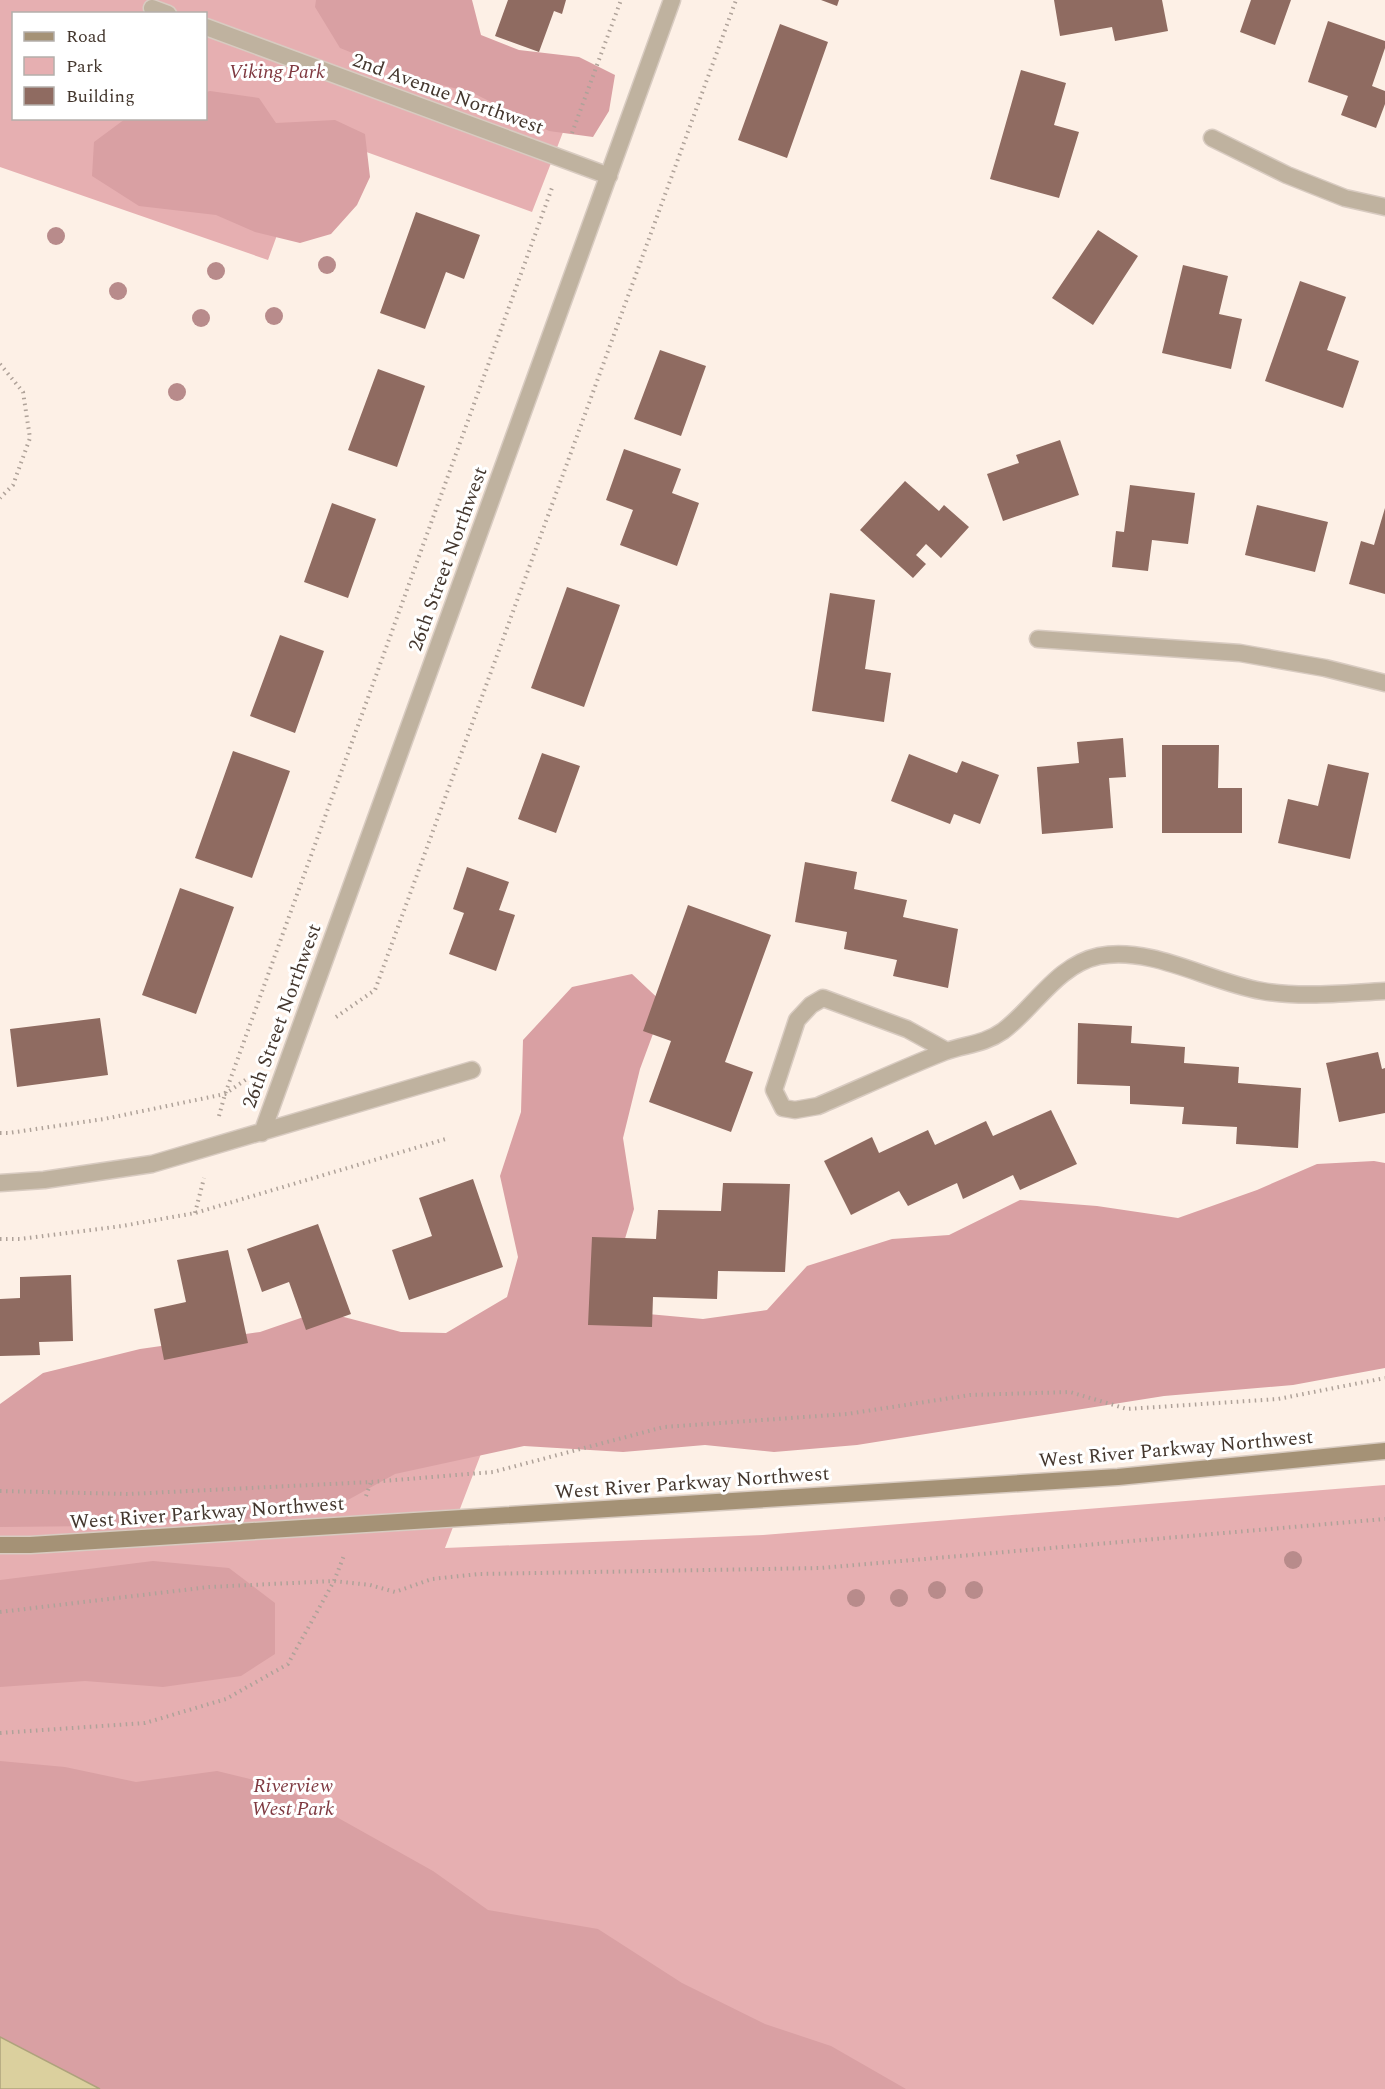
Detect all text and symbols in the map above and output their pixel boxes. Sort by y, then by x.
legend [12,12,207,120]
text: Road [66,23,107,50]
street label: 2nd Avenue Northwest [348,45,548,143]
text: Park [66,53,103,80]
park label: Viking Park [229,57,326,87]
text: Building [66,83,135,110]
street label: 26th Street Northwest [401,462,495,656]
street label: 26th Street Northwest [235,919,329,1113]
street label: West River Parkway Northwest [1038,1422,1314,1476]
street label: West River Parkway Northwest [554,1458,830,1508]
street label: West River Parkway Northwest [69,1488,345,1538]
park label: Riverview West Park [252,1771,335,1824]

